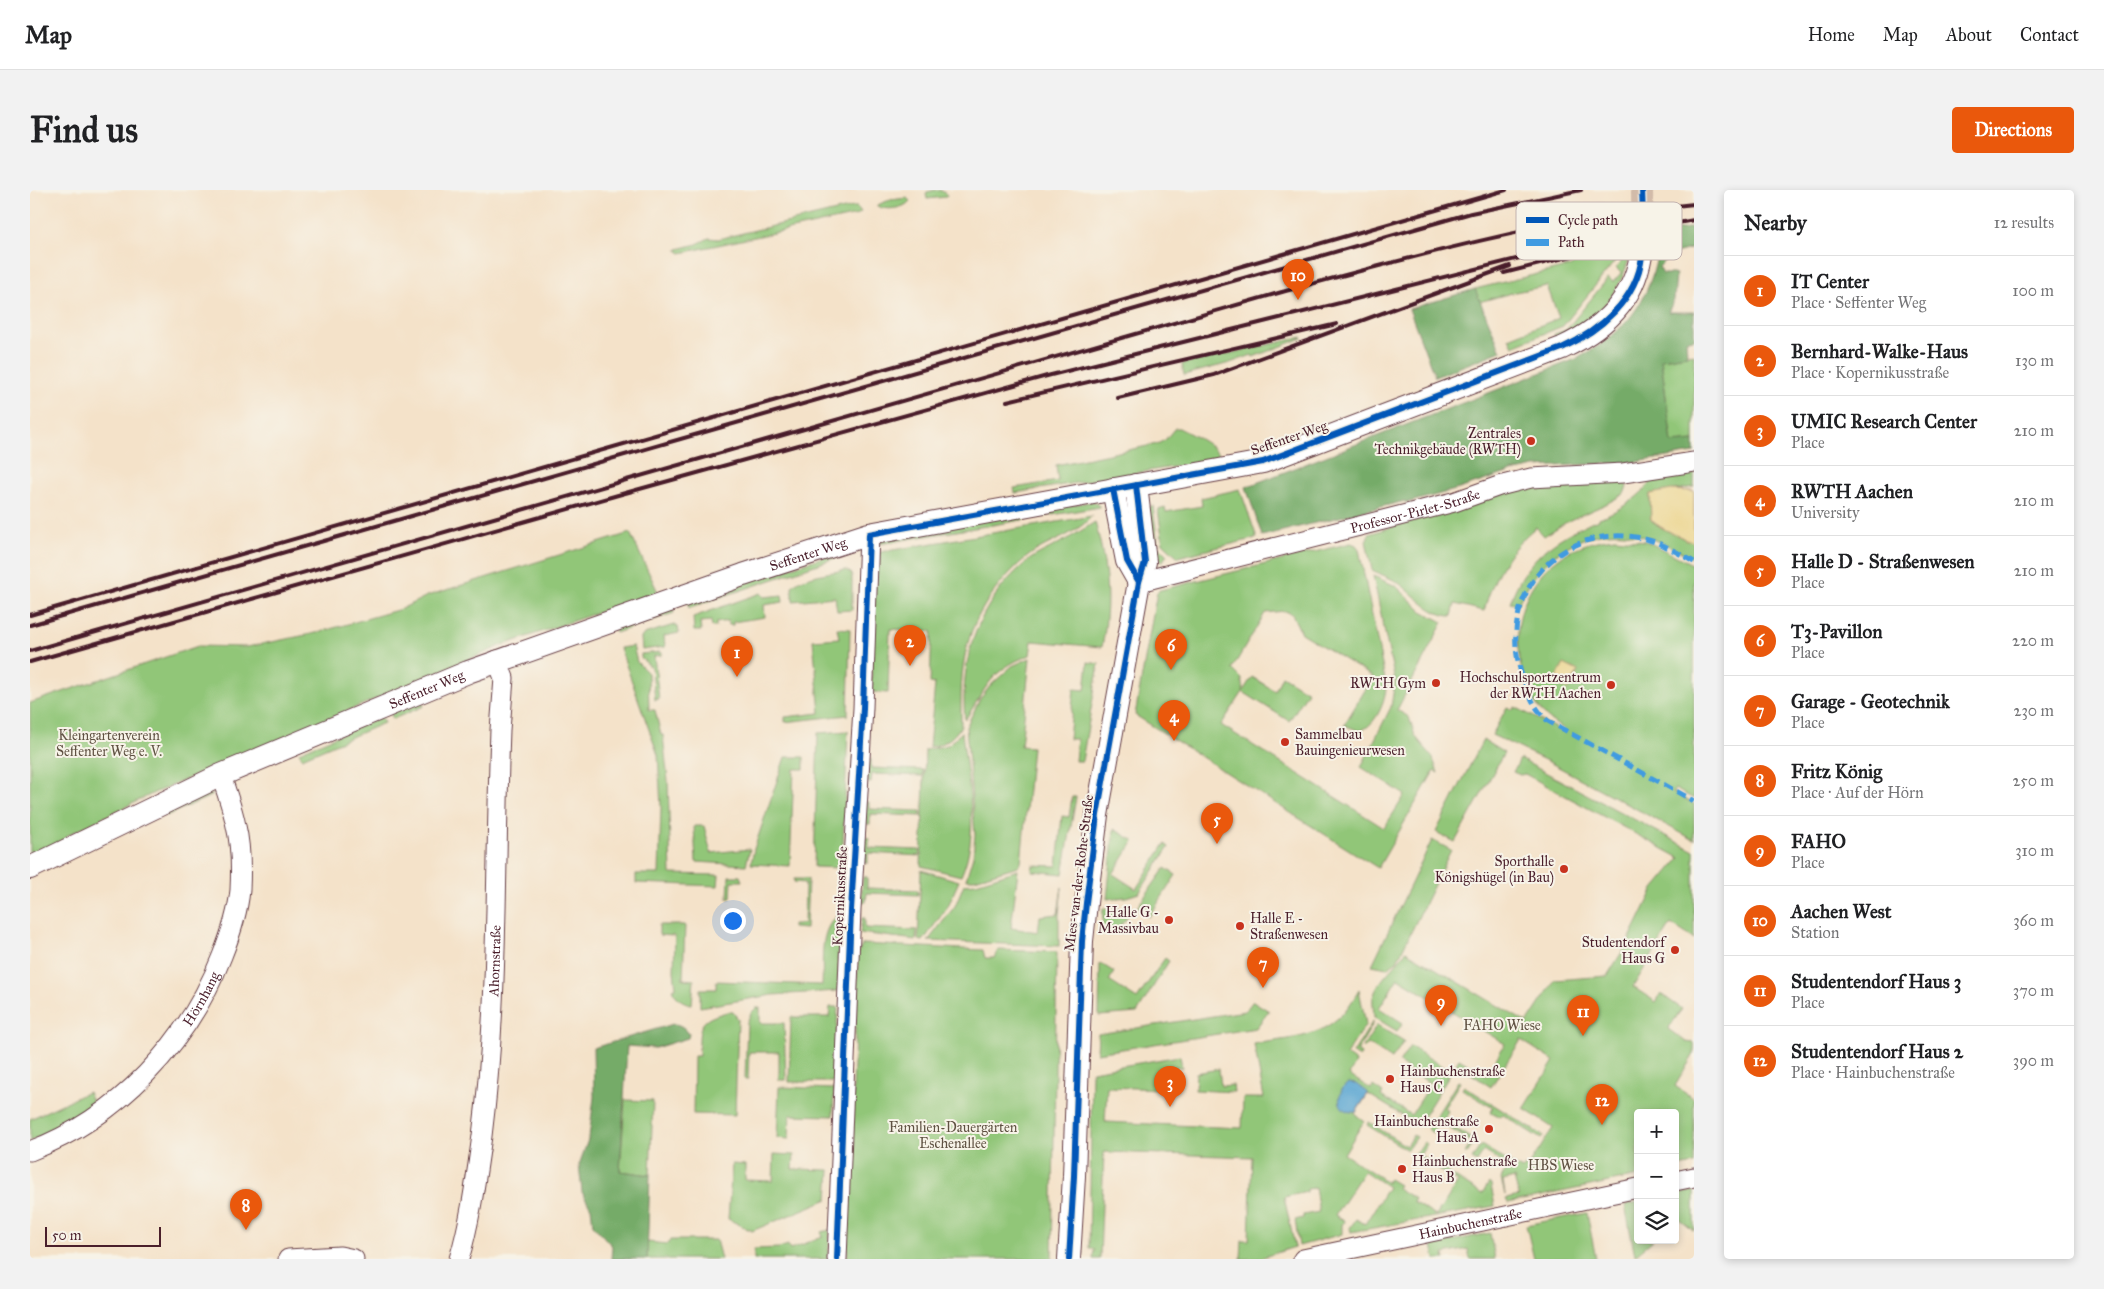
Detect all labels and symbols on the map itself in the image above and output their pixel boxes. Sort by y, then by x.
legend [1516,202,1682,260]
text: Cycle path [1558,212,1618,229]
text: Path [1558,234,1585,251]
pin: 10 [1282,259,1314,300]
street label: Seffenter Weg [1249,417,1330,459]
place label: Zentrales Technikgebäude (RWTH) [1374,425,1521,459]
marker: Zentrales Technikgebäude (RWTH) [1525,435,1537,447]
street label: Professor-Pirlet-Straße [1348,485,1482,537]
street label: Seffenter Weg [767,533,849,574]
pin: 2 [894,625,926,666]
pin: 6 [1155,629,1187,670]
pin: 1 [721,636,753,677]
street label: Seffenter Weg [386,666,467,713]
place label: Hochschulsportzentrum der RWTH Aachen [1459,669,1601,702]
place label: RWTH Gym [1350,675,1426,692]
marker: RWTH Gym [1430,677,1442,689]
marker: Hochschulsportzentrum der RWTH Aachen [1605,679,1617,691]
pin: 4 [1158,700,1190,741]
place label: Sammelbau Bauingenieurwesen [1295,726,1405,759]
park label: Kleingartenverein Seffenter Weg e. V. [56,727,162,760]
marker: Sammelbau Bauingenieurwesen [1279,736,1291,748]
street label: Mies-van-der-Rohe-Straße [1061,793,1097,952]
pin: 5 [1201,803,1233,844]
street label: Kopernikusstraße [829,846,851,946]
place label: Sporthalle Königshügel (in Bau) [1435,853,1554,887]
marker: Sporthalle Königshügel (in Bau) [1558,863,1570,875]
place label: Halle G - Massivbau [1098,904,1160,937]
your location [720,908,746,934]
place label: Halle E - Straßenwesen [1250,910,1329,943]
marker: Halle G - Massivbau [1163,914,1175,926]
marker: Halle E - Straßenwesen [1234,920,1246,932]
street label: Ahornstraße [485,925,504,998]
place label: Studentendorf Haus G [1582,934,1667,967]
marker: Studentendorf Haus G [1669,944,1681,956]
pin: 7 [1247,947,1279,988]
street label: Hörnhang [179,968,223,1029]
pin: 9 [1425,985,1457,1026]
pin: 11 [1567,995,1599,1036]
park label: FAHO Wiese [1463,1017,1541,1034]
place label: Hainbuchenstraße Haus C [1400,1063,1505,1096]
pin: 3 [1154,1066,1186,1107]
marker: Hainbuchenstraße Haus C [1384,1073,1396,1085]
pin: 12 [1586,1084,1618,1125]
place label: Hainbuchenstraße Haus A [1374,1113,1480,1146]
park label: Familien-Dauergärten Eschenallee [889,1119,1018,1152]
marker: Hainbuchenstraße Haus A [1483,1123,1495,1135]
place label: Hainbuchenstraße Haus B [1412,1153,1517,1186]
park label: HBS Wiese [1528,1157,1594,1174]
marker: Hainbuchenstraße Haus B [1396,1163,1408,1175]
pin: 8 [230,1189,262,1230]
street label: Hainbuchenstraße [1417,1204,1524,1243]
scale bar [45,1224,161,1247]

